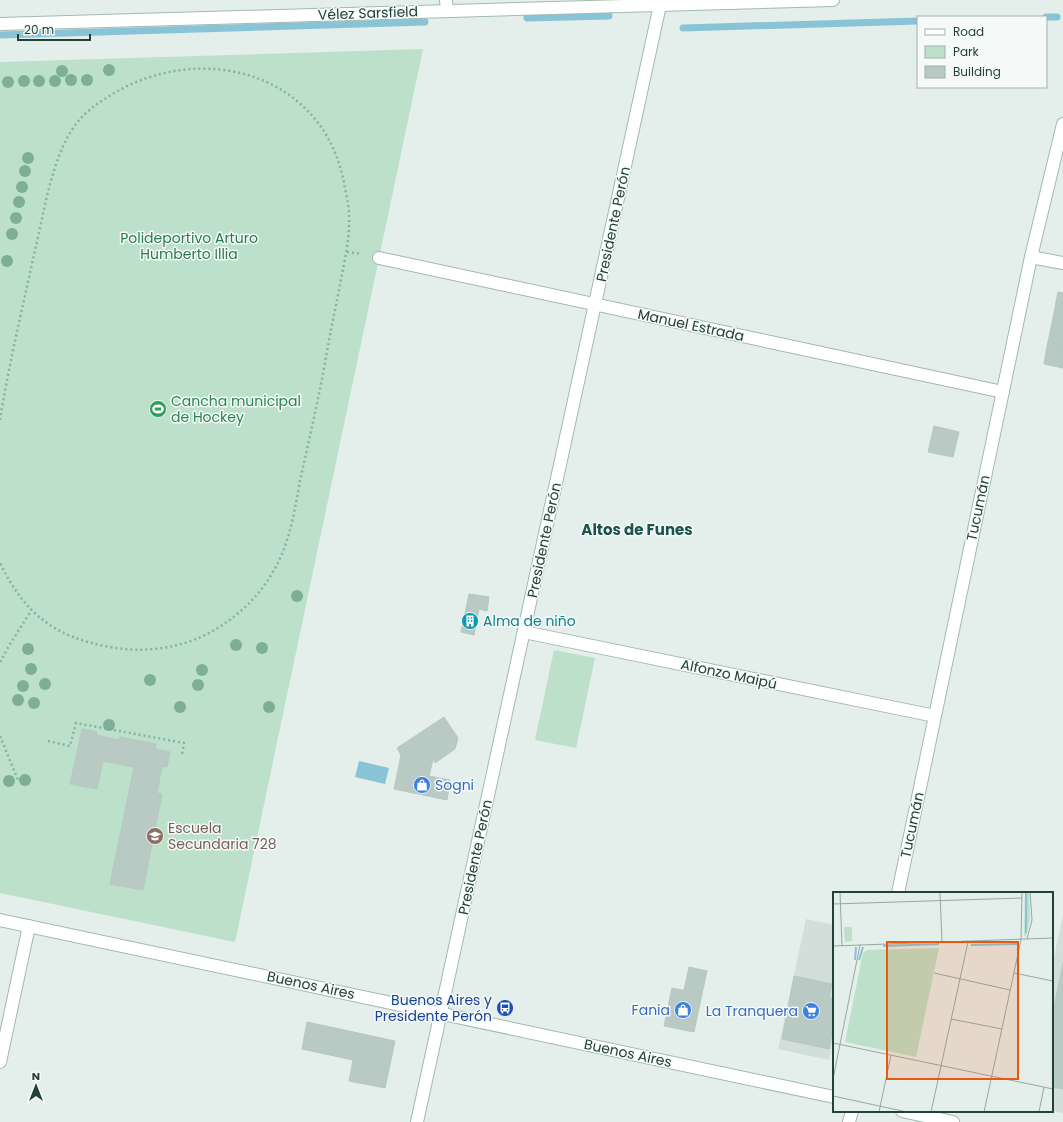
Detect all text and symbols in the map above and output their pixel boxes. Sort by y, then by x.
street label: Vélez Sarsfield [318,1,418,25]
scale bar [18,16,90,42]
legend [917,16,1047,88]
text: 20 m [24,21,54,38]
text: Road [953,23,984,40]
text: Park [953,43,980,60]
text: Building [953,63,1001,80]
street label: Presidente Perón [591,165,635,283]
park label: Polideportivo Arturo Humberto Illia [120,228,258,264]
street label: Manuel Estrada [636,304,746,346]
place label: Cancha municipal de Hockey [171,391,301,427]
sports icon: Cancha municipal de Hockey [148,399,168,419]
street label: Tucumán [961,473,995,543]
street label: Presidente Perón [522,481,566,599]
district label: Altos de Funes [581,519,693,540]
building icon: Alma de niño [460,611,480,631]
place label: Alma de niño [483,611,576,631]
street label: Alfonzo Maipú [679,654,779,694]
shop icon: Sogni [412,775,432,795]
place label: Sogni [435,775,474,795]
street label: Tucumán [895,790,929,860]
street label: Presidente Perón [453,798,497,916]
place label: Escuela Secundaria 728 [168,818,277,854]
school or university icon: Escuela Secundaria 728 [145,826,165,846]
inset map [833,892,1053,1112]
street label: Buenos Aires [265,966,357,1004]
place label: Buenos Aires y Presidente Perón [375,990,492,1026]
bus stop icon: Buenos Aires y Presidente Perón [495,998,515,1018]
place label: Fania [632,1000,670,1020]
shop icon: Fania [673,1000,693,1020]
place label: La Tranquera [706,1001,798,1021]
supermarket icon: La Tranquera [801,1001,821,1021]
street label: Buenos Aires [582,1034,674,1072]
north arrow [16,1066,56,1106]
text: N [32,1068,40,1084]

